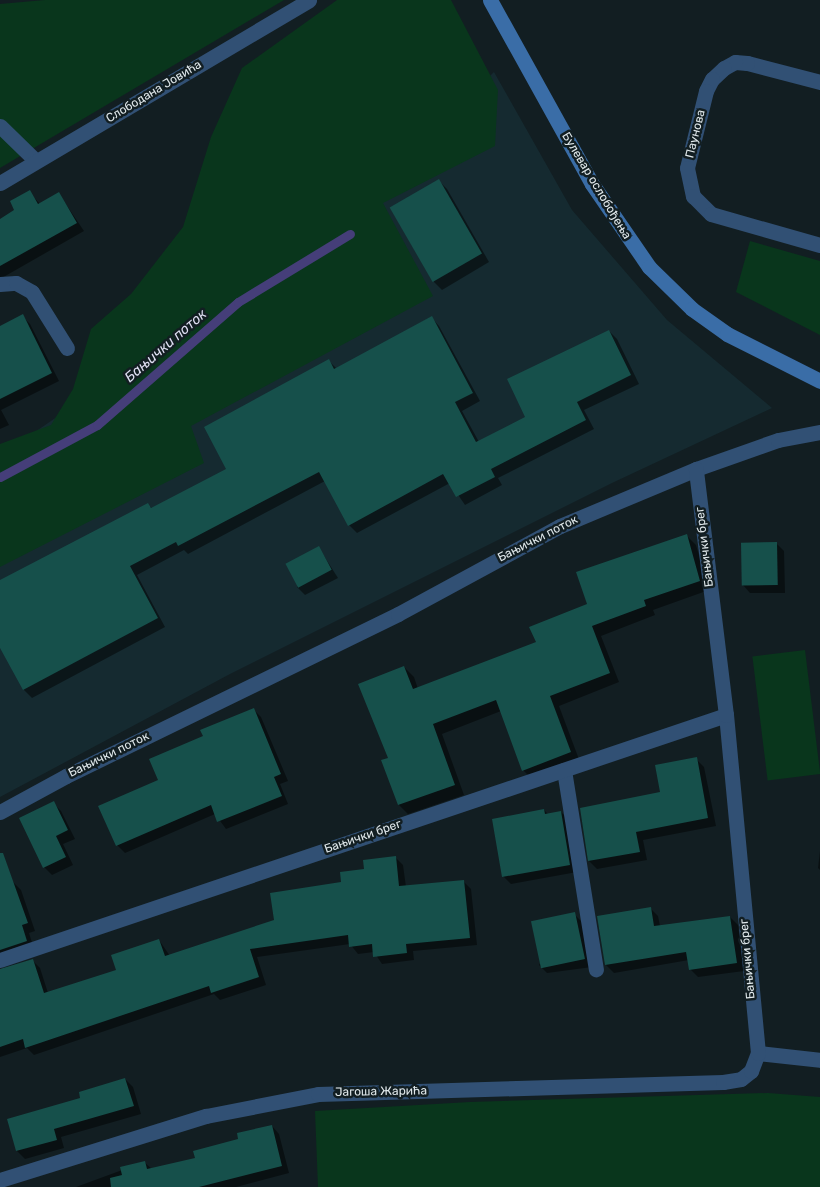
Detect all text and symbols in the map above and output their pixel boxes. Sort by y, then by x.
street label: Слободана Јовића [104,58,204,126]
street label: Паунова [683,108,709,160]
street label: Булевар ослобођења [558,130,634,242]
water label: Бањички поток [122,306,210,386]
street label: Бањички брег [693,506,717,588]
street label: Бањички поток [496,513,580,565]
street label: Бањички поток [66,729,152,781]
street label: Бањички брег [323,817,403,857]
street label: Бањички брег [737,918,759,1000]
street label: Јагоша Жарића [335,1084,427,1100]

